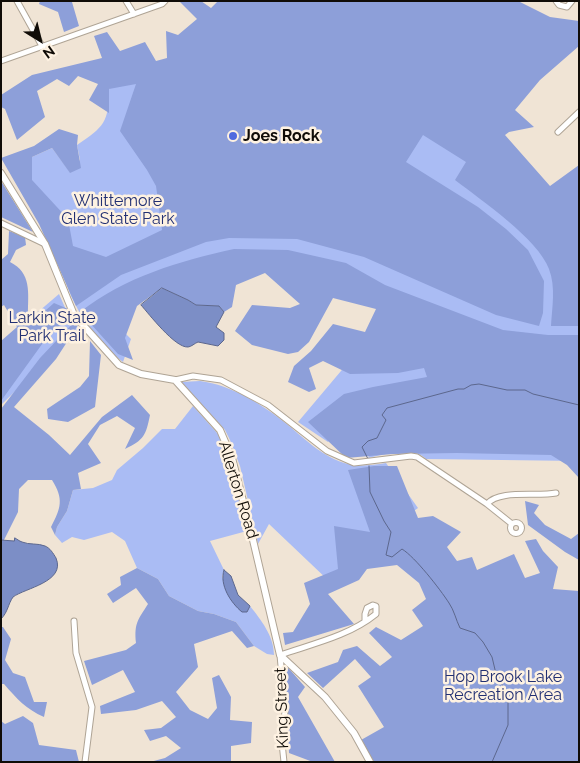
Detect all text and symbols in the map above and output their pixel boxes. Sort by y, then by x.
north arrow [15,15,65,65]
text: N [40,43,58,62]
place label: Joes Rock [243,126,320,146]
marker: Joes Rock [227,130,239,142]
park label: Whittemore Glen State Park [61,191,175,229]
park label: Larkin State Park Trail [8,308,96,346]
street label: Allerton Road [214,439,262,541]
street label: King Street [271,667,293,749]
park label: Hop Brook Lake Recreation Area [444,667,562,705]

